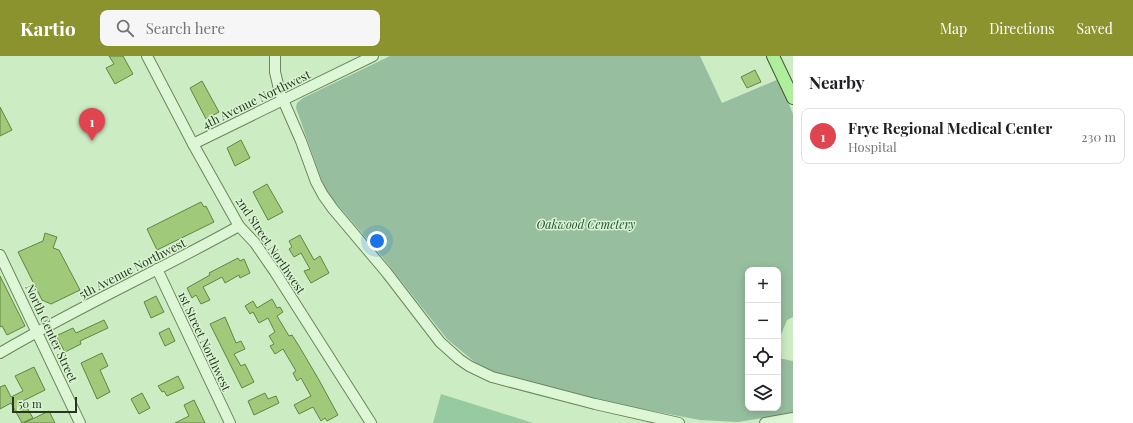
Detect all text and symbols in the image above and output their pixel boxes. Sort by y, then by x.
search box [100,10,380,46]
text: Kartio [20,15,76,41]
icon: search [114,17,136,39]
text: Search here [146,18,225,38]
text: Map [940,19,967,38]
text: Directions [989,19,1055,38]
text: Saved [1077,19,1113,38]
street label: 4th Avenue Northwest [199,65,313,132]
text: Nearby [809,71,864,93]
pin: 1 [79,108,105,141]
text: Frye Regional Medical Center [848,118,1052,138]
text: 1 [821,128,825,145]
text: 230 m [1081,128,1116,145]
text: Hospital [848,138,897,155]
street label: 2nd Street Northwest [232,193,310,297]
park label: Oakwood Cemetery [537,216,636,232]
your location [367,231,387,251]
street label: 5th Avenue Northwest [76,234,189,302]
map controls [745,267,781,411]
button: + [745,267,781,303]
street label: North Center Street [22,281,82,385]
street label: 1st Street Northwest [175,289,235,394]
button: − [745,303,781,339]
button: locate [745,339,781,375]
button: layers [745,375,781,411]
scale bar [12,395,77,414]
text: 50 m [18,396,42,411]

